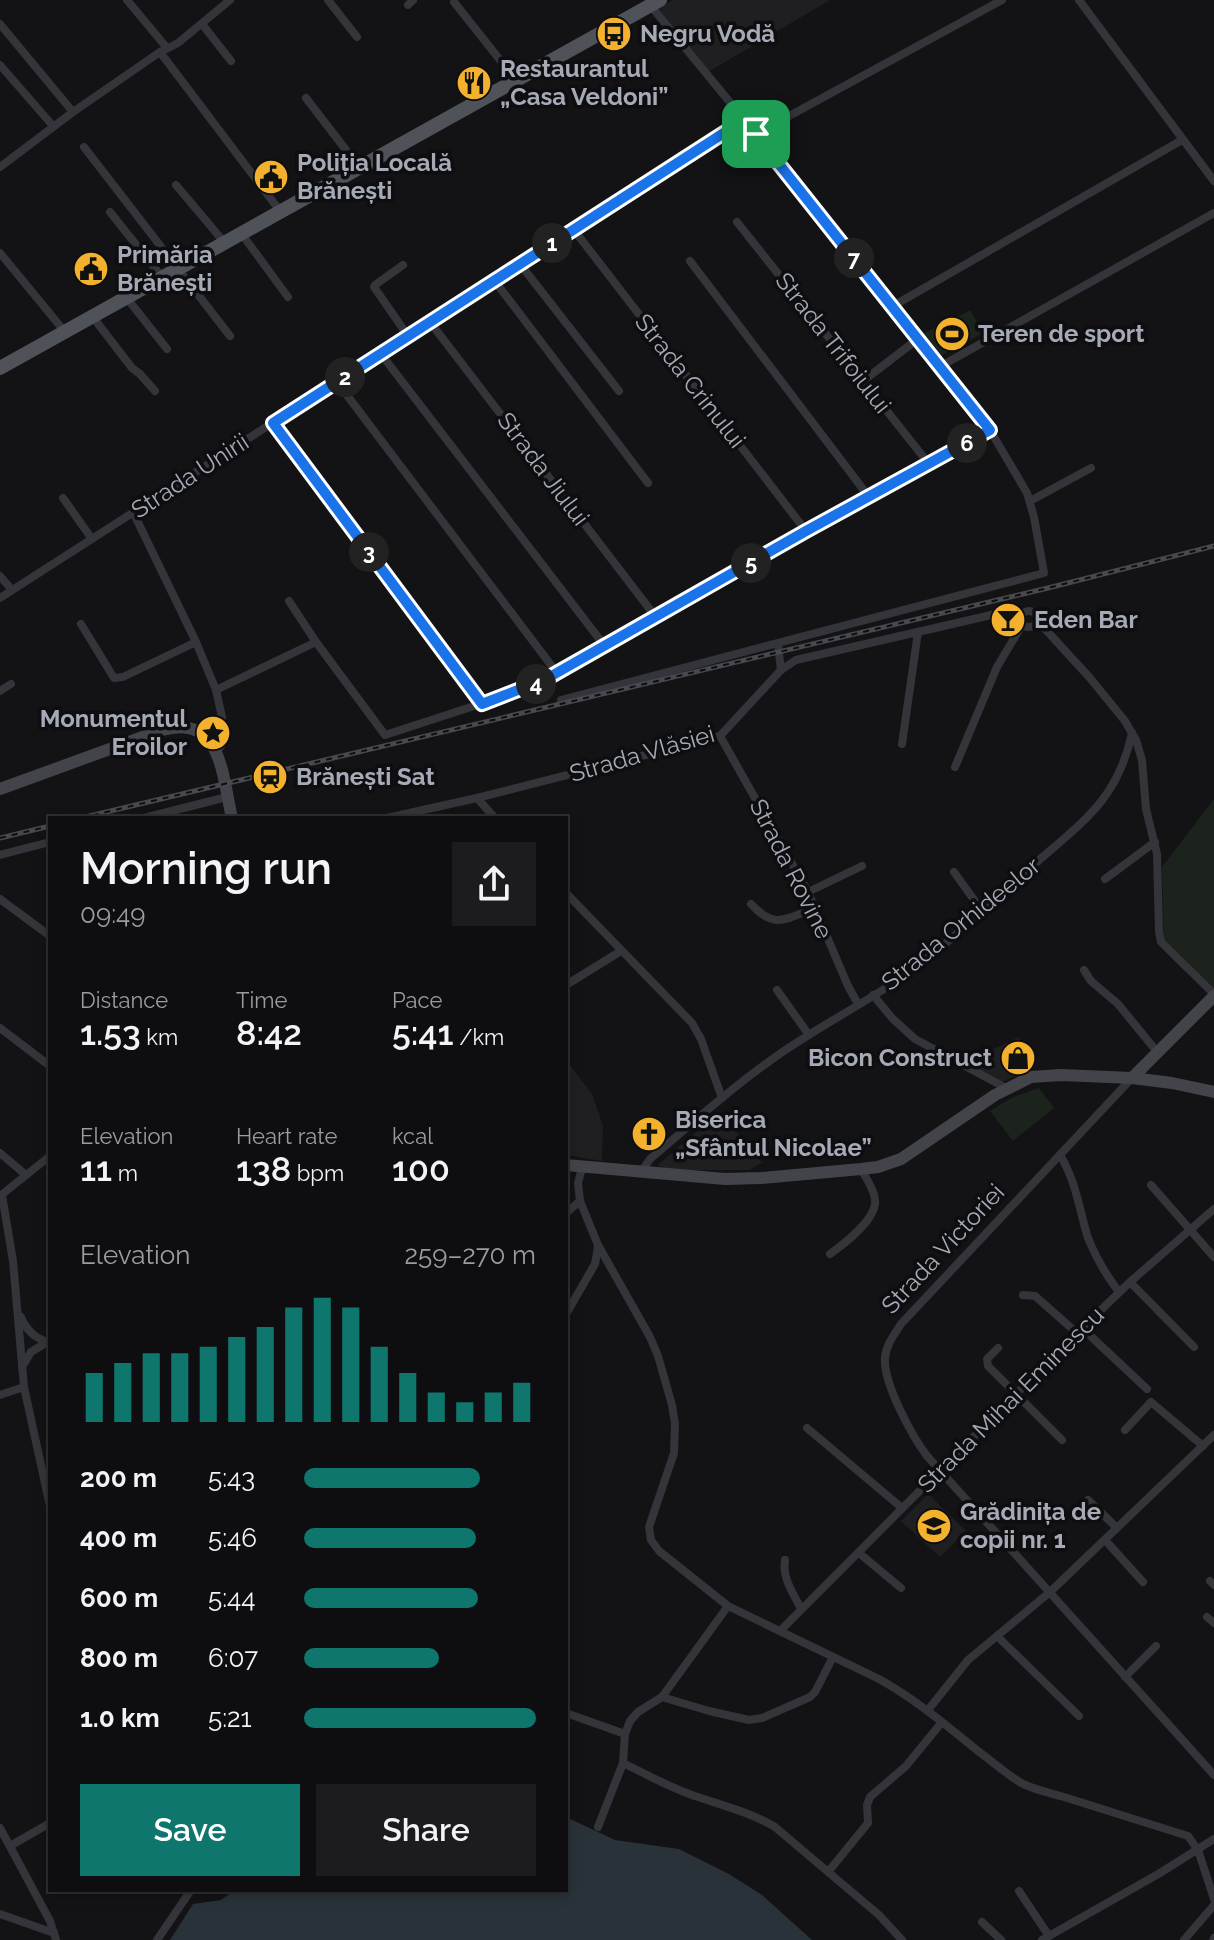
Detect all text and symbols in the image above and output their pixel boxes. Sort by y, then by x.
bus stop icon: Negru Vodă [595,15,633,53]
place label: Negru Vodă [640,19,775,48]
place label: Restaurantul „Casa Veldoni” [500,54,668,111]
restaurant icon: Restaurantul „Casa Veldoni” [455,64,493,102]
pin [722,100,790,168]
icon: arrive [734,112,778,156]
place label: Poliția Locală Brănești [297,148,452,205]
public building icon: Poliția Locală Brănești [252,158,290,196]
pin: 1 [532,223,572,263]
text: 1 [547,230,557,256]
pin: 7 [834,238,874,278]
place label: Primăria Brănești [117,240,213,297]
text: 7 [848,245,860,271]
public building icon: Primăria Brănești [72,250,110,288]
street label: Strada Trifoiului [769,266,897,419]
street label: Strada Crinului [629,308,752,454]
sports icon: Teren de sport [933,315,971,353]
place label: Teren de sport [978,319,1144,348]
pin: 2 [325,357,365,397]
text: 2 [339,364,351,390]
street label: Strada Jiului [491,406,595,531]
pin: 6 [947,423,987,463]
street label: Strada Unirii [126,427,254,524]
text: 6 [960,430,974,456]
pin: 3 [349,532,389,572]
text: 3 [363,539,375,565]
pin: 5 [731,543,771,583]
text: 5 [745,550,757,576]
bar icon: Eden Bar [989,601,1027,639]
place label: Eden Bar [1034,605,1138,634]
pin: 4 [516,664,556,704]
text: 4 [530,671,542,697]
place label: Monumentul Eroilor [40,704,187,761]
place icon: Monumentul Eroilor [194,714,232,752]
street label: Strada Vlăsiei [566,719,718,788]
station icon: Brănești Sat [251,758,289,796]
place label: Brănești Sat [296,762,435,791]
street label: Strada Rovine [744,794,839,944]
button: share [452,842,536,926]
text: Morning run [80,843,332,894]
street label: Strada Orhideelor [875,850,1046,997]
text: 09:49 [80,899,145,929]
text: Distance [80,987,168,1013]
text: Time [236,987,287,1013]
text: Pace [392,987,442,1013]
text: 1.53 [80,1013,141,1053]
text: 8:42 [236,1013,302,1053]
text: 5:41 [392,1013,454,1053]
text: km [141,1024,178,1050]
text: /km [454,1024,504,1050]
shop icon: Bicon Construct [999,1039,1037,1077]
place label: Bicon Construct [808,1043,992,1072]
place label: Biserica „Sfântul Nicolae” [675,1105,872,1162]
church icon: Biserica „Sfântul Nicolae” [630,1115,668,1153]
text: Elevation [80,1123,173,1149]
text: Heart rate [236,1123,337,1149]
text: kcal [392,1123,433,1149]
text: 11 [80,1149,112,1189]
text: 138 [236,1149,291,1189]
text: 100 [392,1149,450,1189]
text: m [112,1160,138,1186]
text: bpm [291,1160,344,1186]
street label: Strada Victoriei [875,1178,1010,1320]
text: Elevation [80,1240,190,1270]
text: 259–270 m [405,1240,536,1270]
street label: Strada Mihai Eminescu [911,1300,1110,1499]
text: 200 m [80,1463,157,1493]
text: 5:43 [208,1463,255,1493]
place label: Grădinița de copii nr. 1 [960,1497,1101,1554]
school or university icon: Grădinița de copii nr. 1 [915,1507,953,1545]
text: 400 m [80,1523,157,1553]
text: 5:46 [208,1523,257,1553]
text: 600 m [80,1583,158,1613]
text: 5:44 [208,1583,255,1613]
text: 800 m [80,1643,158,1673]
text: 6:07 [208,1643,258,1673]
text: 1.0 km [80,1703,160,1733]
text: 5:21 [208,1703,252,1733]
button: Save [80,1784,300,1876]
button: Share [316,1784,536,1876]

